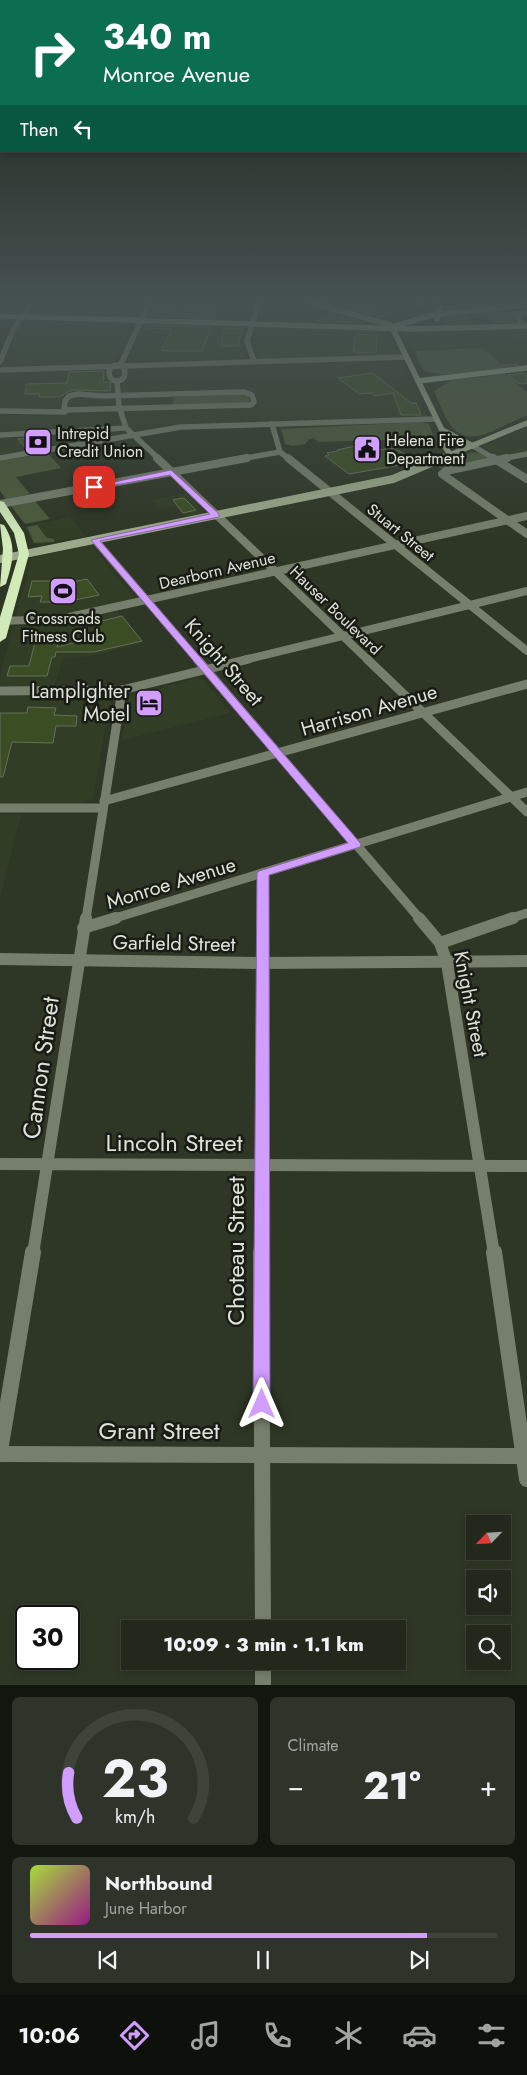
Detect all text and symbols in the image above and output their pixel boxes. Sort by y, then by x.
text: 340 m [103,12,212,62]
icon: right [20,20,85,85]
text: Monroe Avenue [103,58,250,90]
icon: left [69,115,97,143]
text: Then [20,116,59,143]
place label: Intrepid Credit Union [57,422,143,463]
bank icon: Intrepid Credit Union [23,427,53,457]
place label: Helena Fire Department [386,429,464,470]
public building icon: Helena Fire Department [352,434,382,464]
pin [73,466,115,508]
icon: arrive [80,473,108,501]
street label: Stuart Street [362,498,440,567]
street label: Dearborn Avenue [157,546,278,595]
street label: Hauser Boulevard [285,561,387,660]
sports icon: Crossroads Fitness Club [48,576,78,606]
place label: Crossroads Fitness Club [22,607,104,648]
street label: Knight Street [177,612,270,713]
place label: Lamplighter Motel [31,677,130,729]
street label: Harrison Avenue [298,677,441,744]
hotel icon: Lamplighter Motel [134,688,164,718]
street label: Monroe Avenue [103,850,239,917]
street label: Garfield Street [112,928,236,959]
street label: Knight Street [446,949,495,1060]
street label: Cannon Street [13,994,68,1141]
street label: Lincoln Street [106,1125,243,1160]
street label: Choteau Street [218,1176,253,1325]
position arrow [235,1377,287,1429]
street label: Grant Street [98,1413,220,1448]
north arrow [466,1515,511,1560]
map controls [466,1515,511,1670]
button: sound [466,1570,511,1615]
speed limit sign: 30 [15,1605,80,1670]
button: search [466,1625,511,1670]
text: 10:09 · 3 min · 1.1 km [163,1631,364,1658]
text: Climate [288,1734,339,1757]
text: 23 [102,1741,168,1817]
text: 21° [363,1758,421,1813]
text: − [288,1766,304,1807]
text: + [480,1766,497,1807]
text: km/h [115,1804,155,1830]
text: Northbound [105,1870,212,1897]
text: June Harbor [105,1897,187,1920]
icon: previous [94,1946,122,1974]
icon: pause [249,1946,277,1974]
icon: next [405,1946,433,1974]
icon: directions [117,2018,152,2053]
icon: music [188,2018,223,2053]
icon: phone [260,2018,295,2053]
icon: climate [331,2018,366,2053]
icon: car [402,2018,437,2053]
icon: filters [474,2018,509,2053]
text: 10:06 [18,2019,80,2051]

